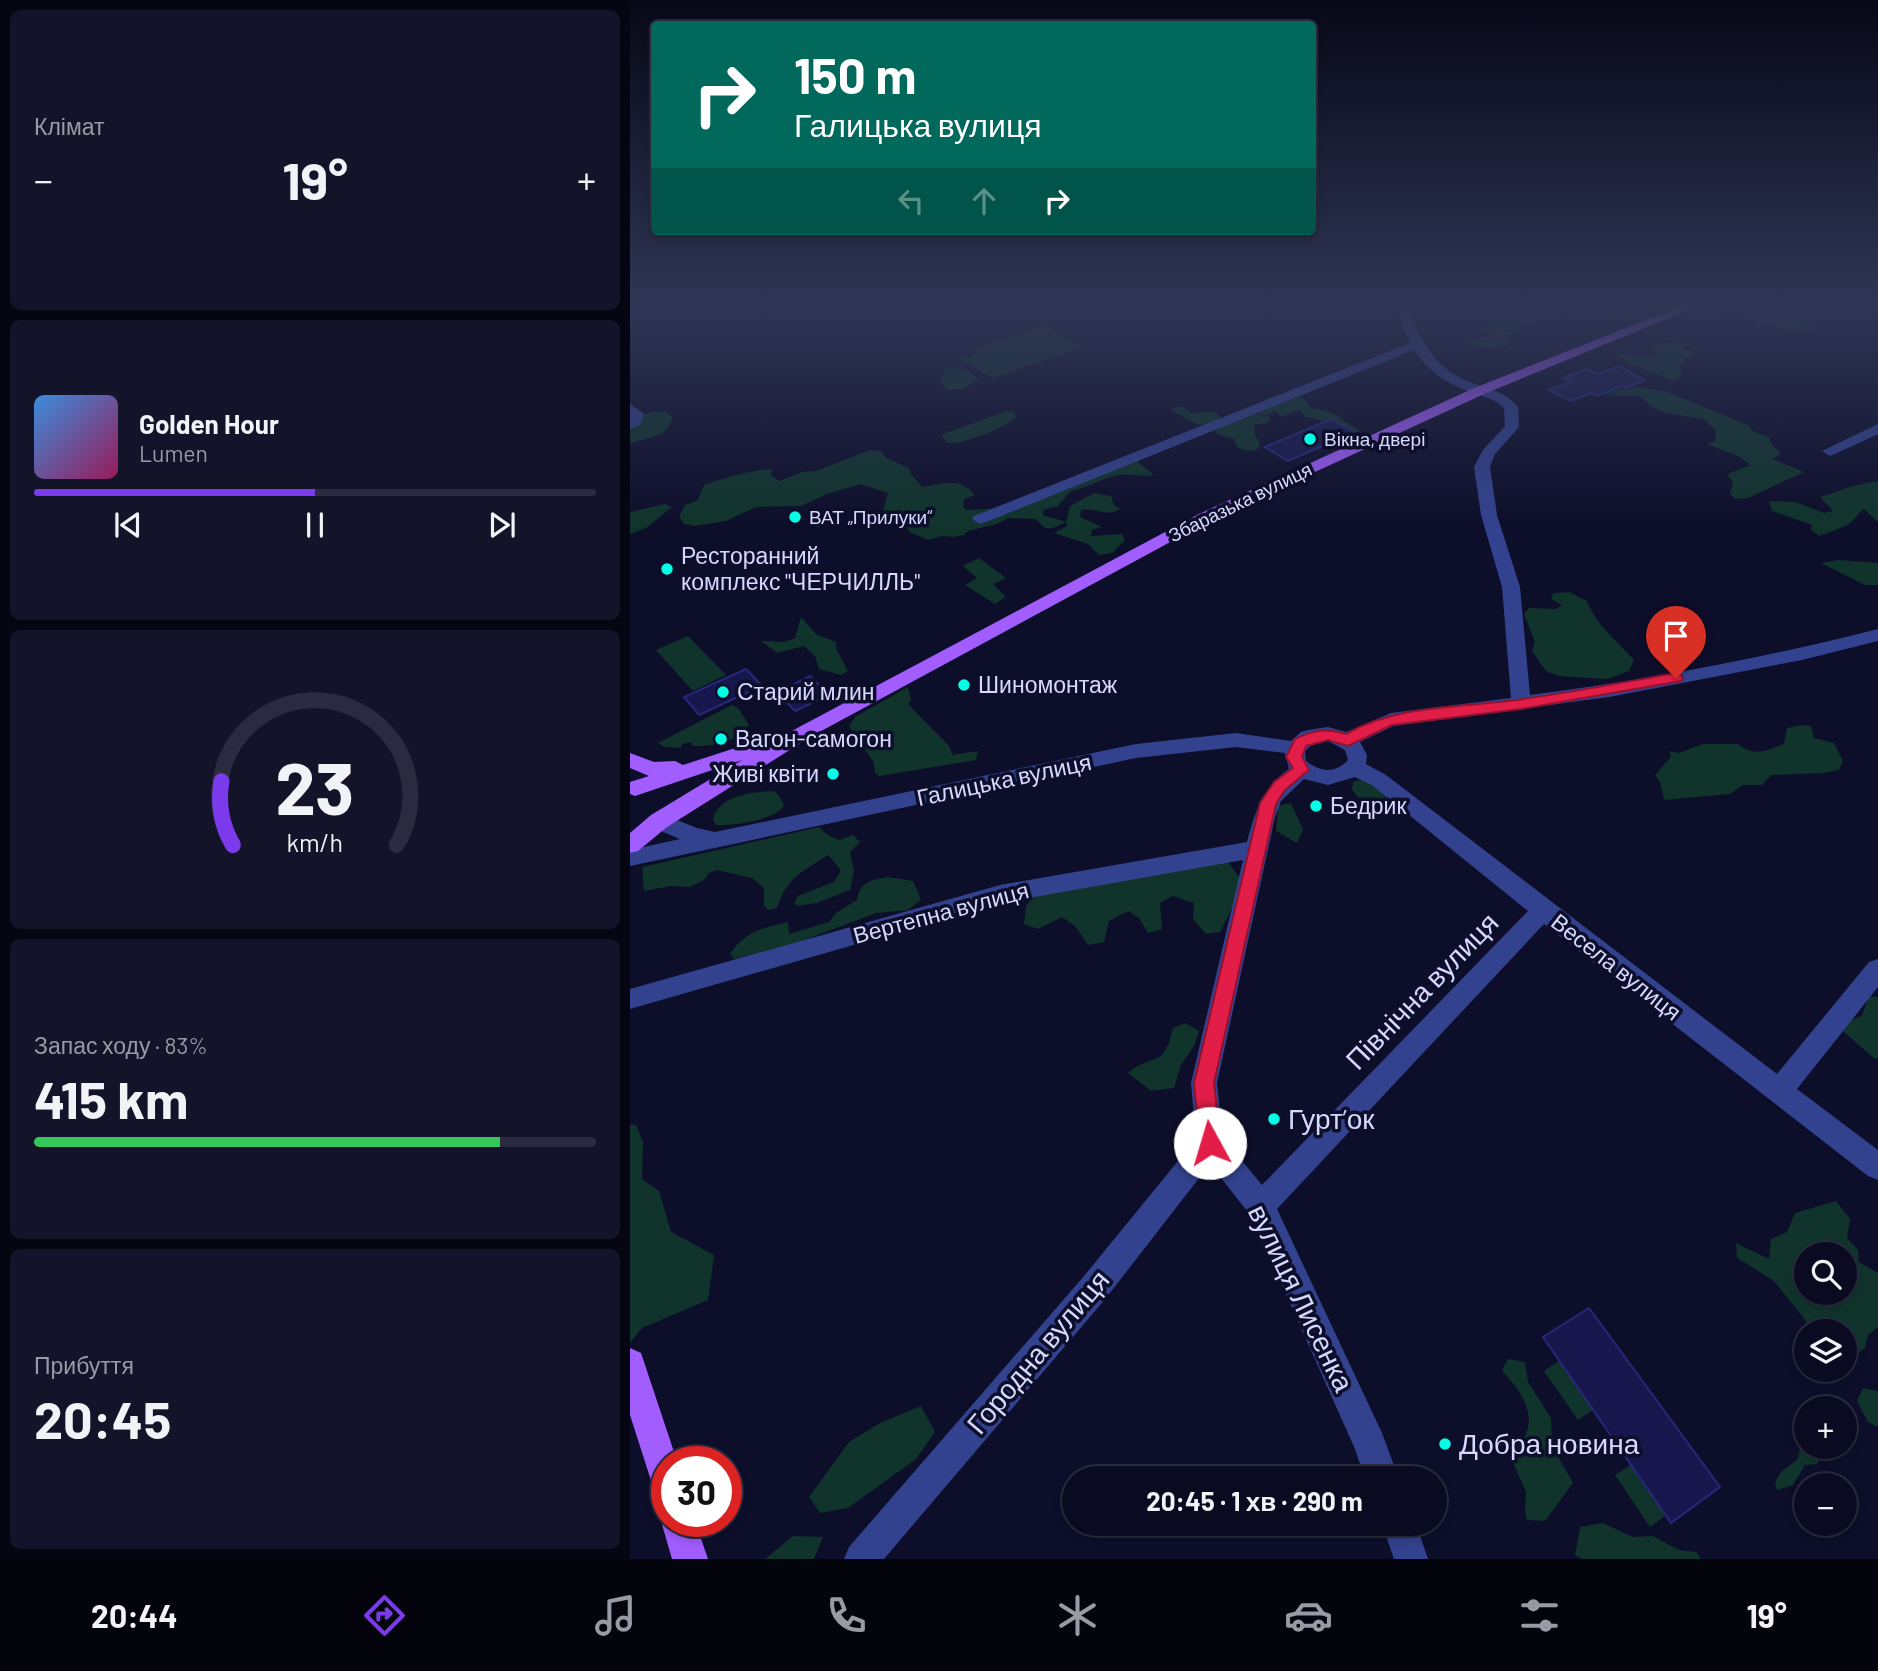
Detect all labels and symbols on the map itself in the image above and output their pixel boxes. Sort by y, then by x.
place label: Вікна, двері [1324,427,1425,450]
marker: Вікна, двері [1302,431,1318,447]
street label: Збаразька вулиця [1164,457,1315,546]
place label: ВАТ „Прилуки“ [809,505,933,528]
marker: ВАТ „Прилуки“ [787,509,803,525]
place label: Ресторанний комплекс "ЧЕРЧИЛЛЬ" [681,541,920,595]
marker: Ресторанний комплекс "ЧЕРЧИЛЛЬ" [659,561,675,577]
pin [1646,606,1706,678]
place label: Шиномонтаж [978,670,1118,698]
place label: Старий млин [737,677,875,705]
marker: Шиномонтаж [956,677,972,693]
marker: Старий млин [715,684,731,700]
place label: Вагон-самогон [735,724,892,752]
marker: Вагон-самогон [713,731,729,747]
street label: Галицька вулиця [914,747,1094,811]
place label: Живі квіти [712,759,819,787]
marker: Живі квіти [825,766,841,782]
place label: Бедрик [1330,791,1407,819]
marker: Бедрик [1308,798,1324,814]
street label: Вертепна вулиця [850,875,1032,949]
street label: Північна вулиця [1338,905,1505,1076]
street label: Весела вулиця [1546,907,1687,1026]
place label: Гурт’ок [1288,1101,1375,1135]
position arrow [1173,1106,1247,1180]
marker: Гурт’ок [1266,1111,1282,1127]
street label: вулиця Лисенка [1242,1198,1362,1397]
street label: Городна вулиця [959,1263,1116,1440]
place label: Добра новина [1459,1426,1640,1460]
marker: Добра новина [1437,1436,1453,1452]
speed limit sign: 30 [651,1446,742,1537]

